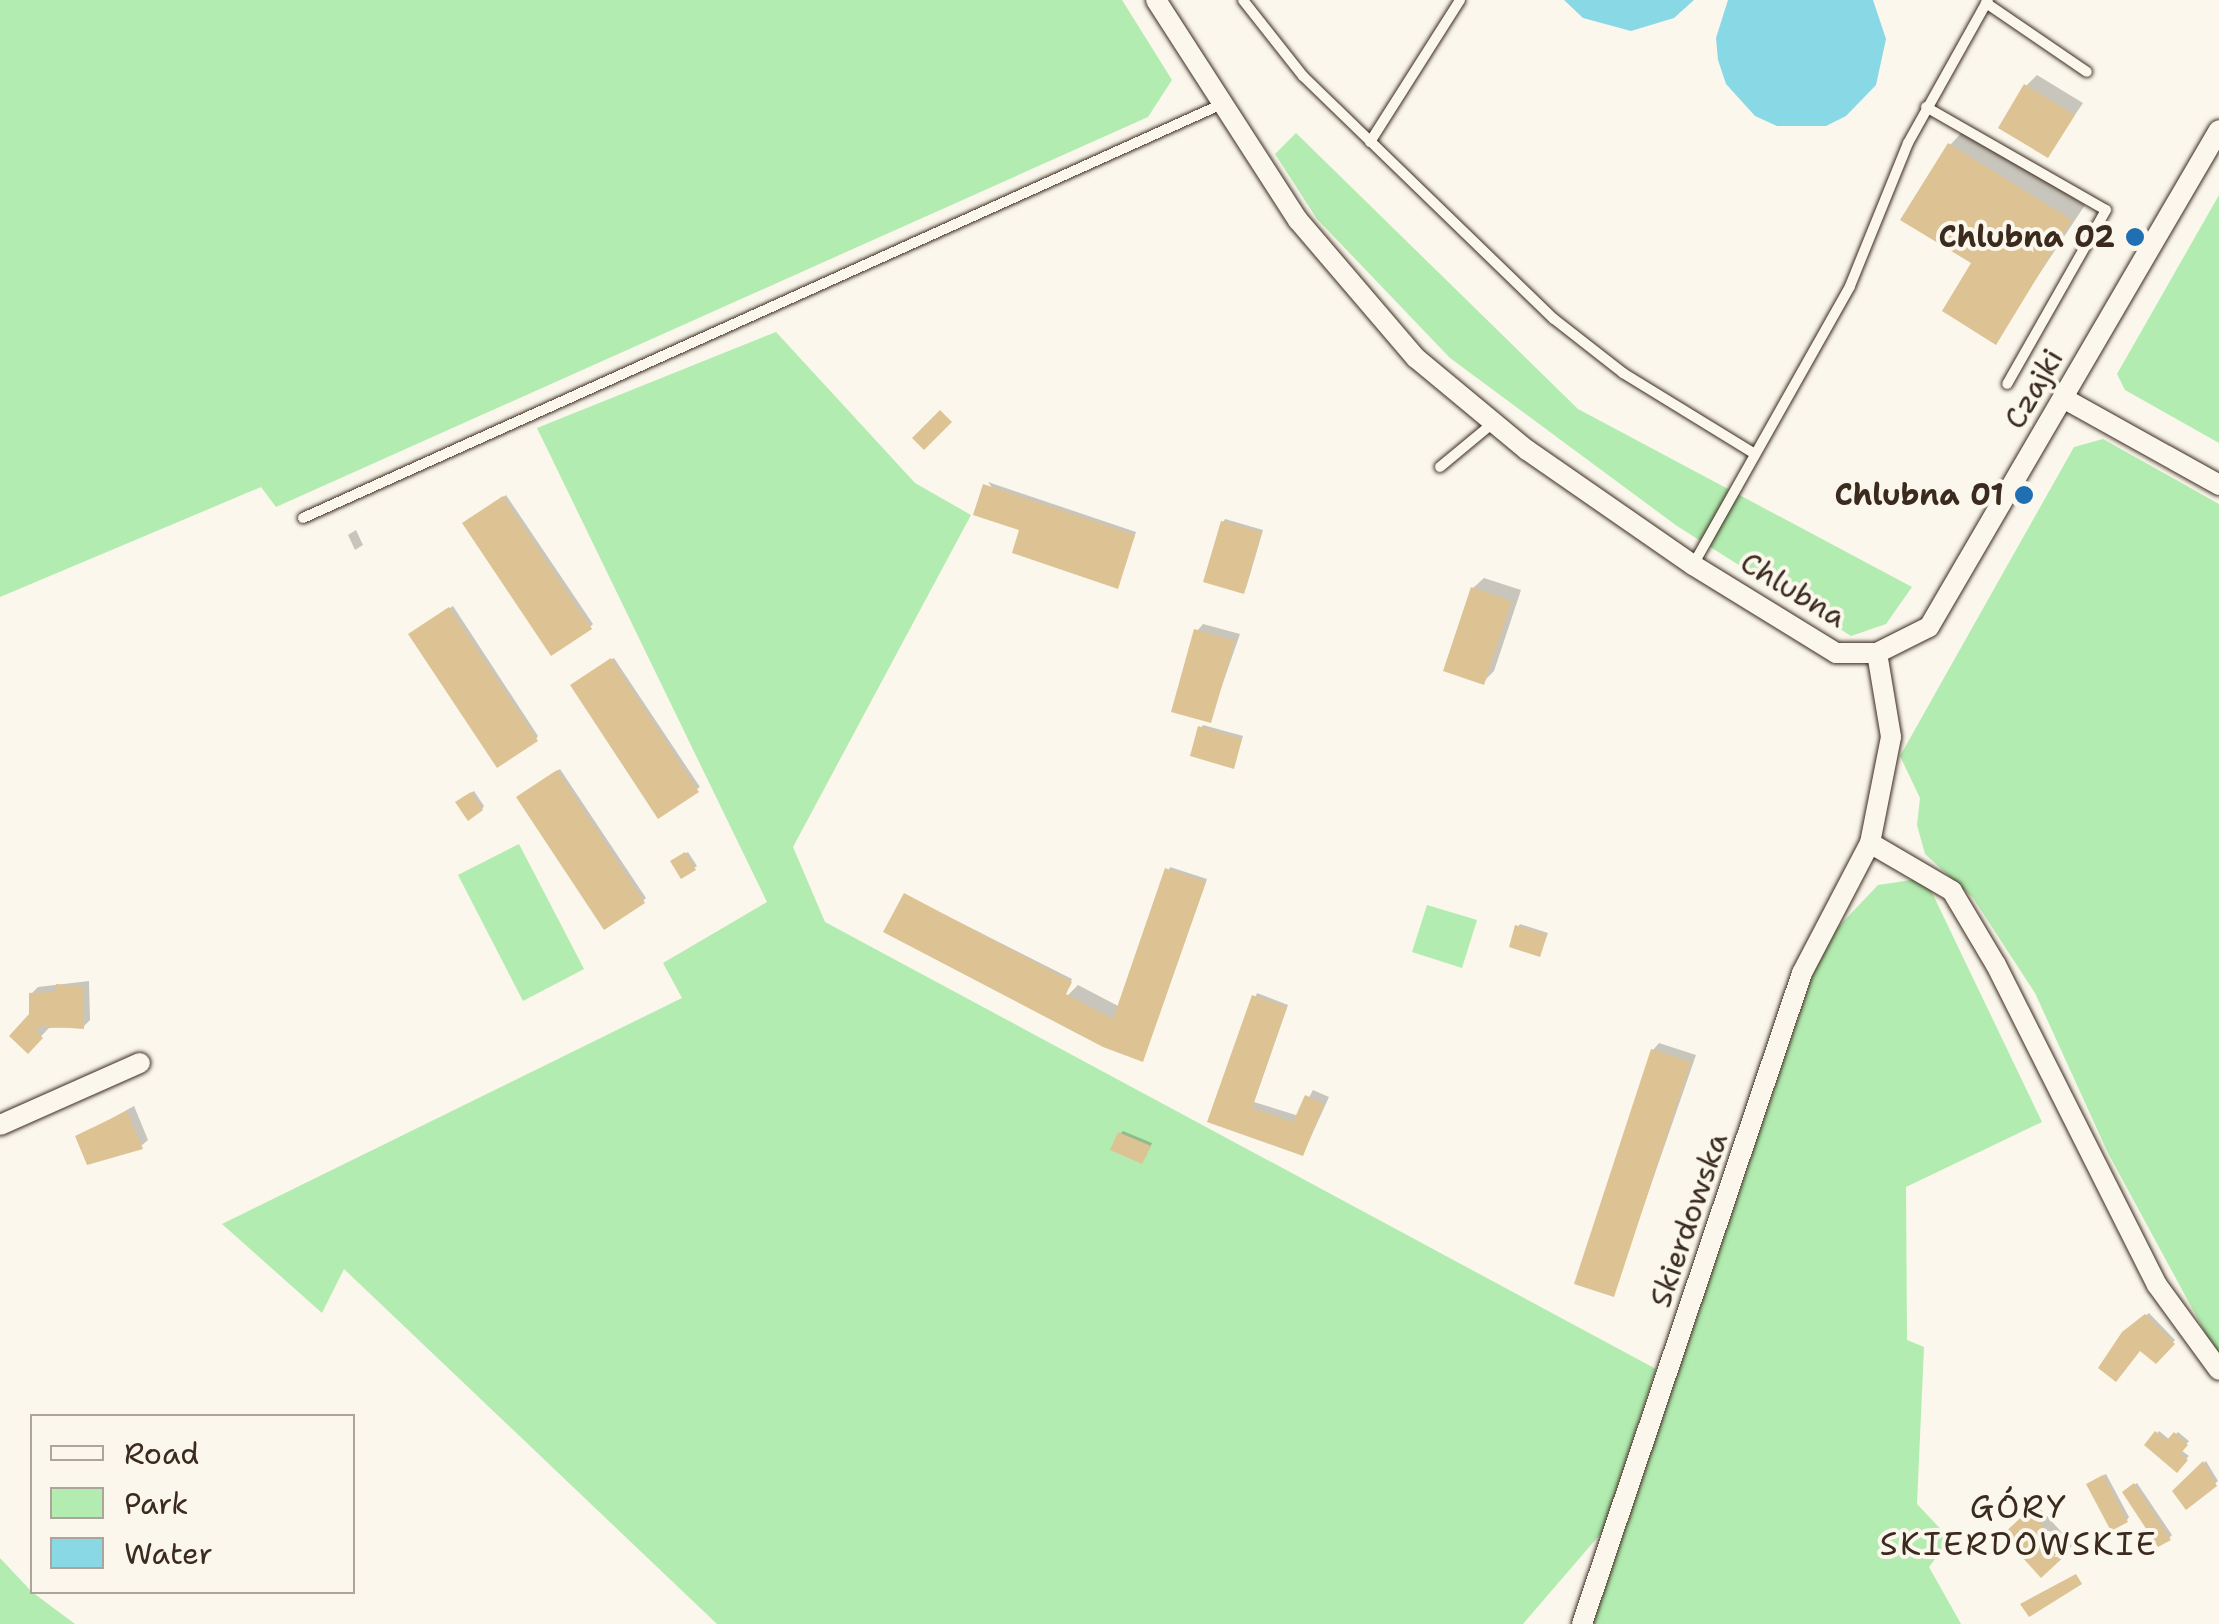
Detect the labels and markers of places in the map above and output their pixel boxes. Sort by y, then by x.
place label: Chlubna 02 [1938,219,2115,255]
marker: Chlubna 02 [2124,226,2146,248]
place label: Chlubna 01 [1834,477,2004,513]
marker: Chlubna 01 [2013,484,2035,506]

